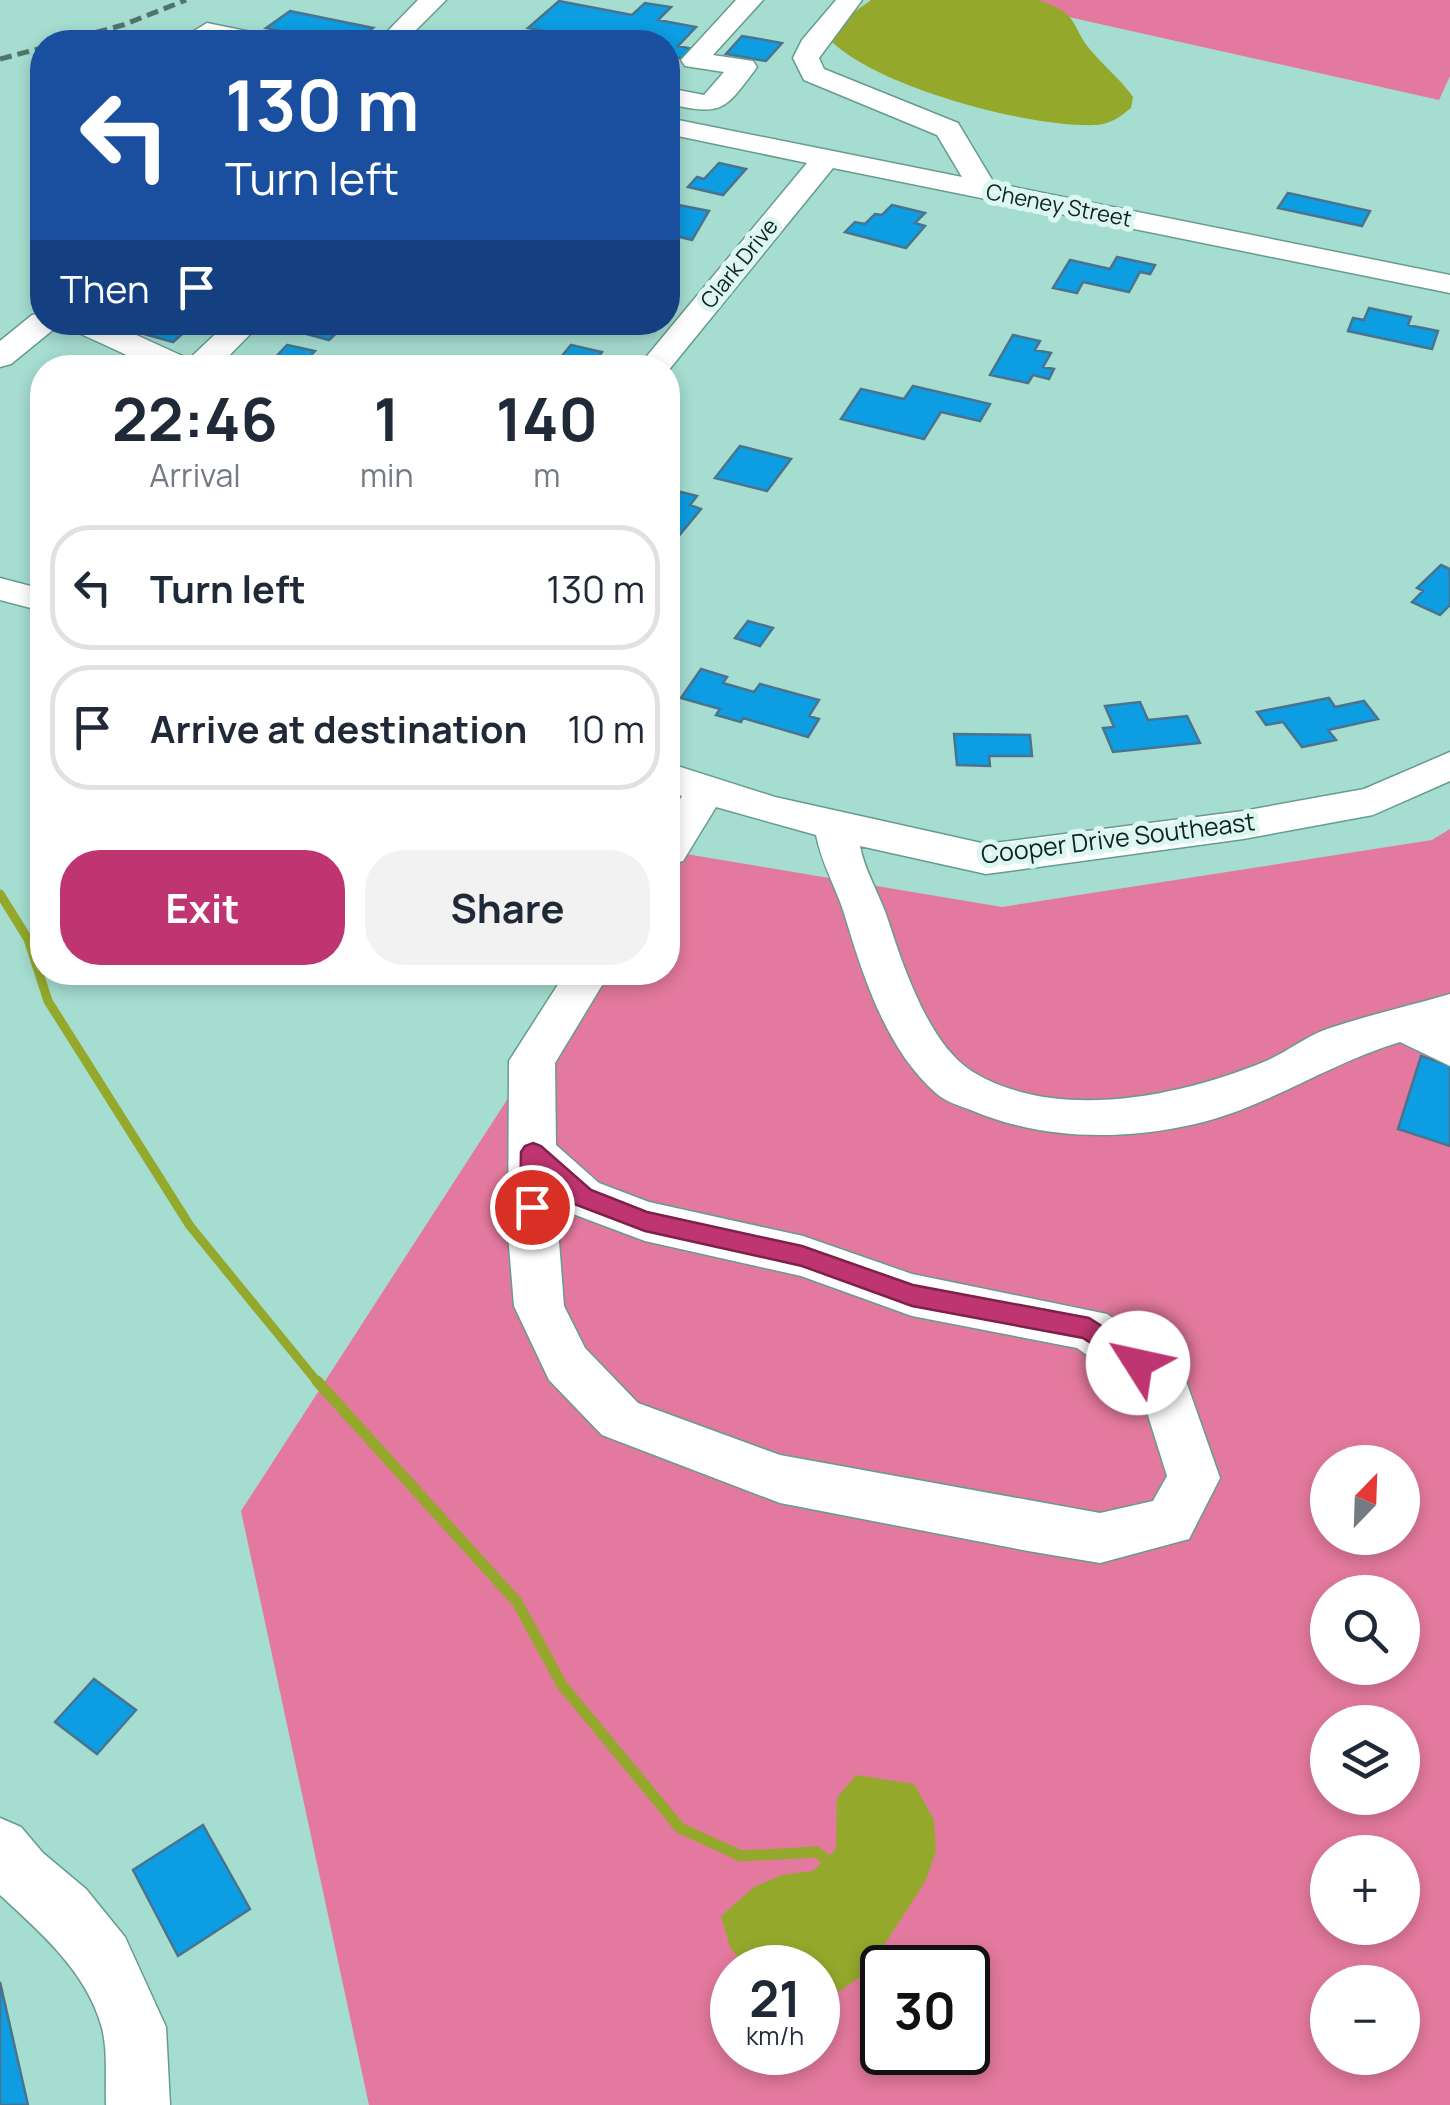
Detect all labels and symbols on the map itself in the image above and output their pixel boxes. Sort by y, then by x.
street label: Cheney Street [984,176,1134,234]
street label: Clark Drive [693,212,785,314]
street label: Cooper Drive Southeast [979,803,1257,872]
pin [490,1165,575,1250]
position arrow [1086,1311,1190,1415]
north arrow [1310,1445,1420,1555]
speed limit sign: 30 [860,1945,990,2075]

